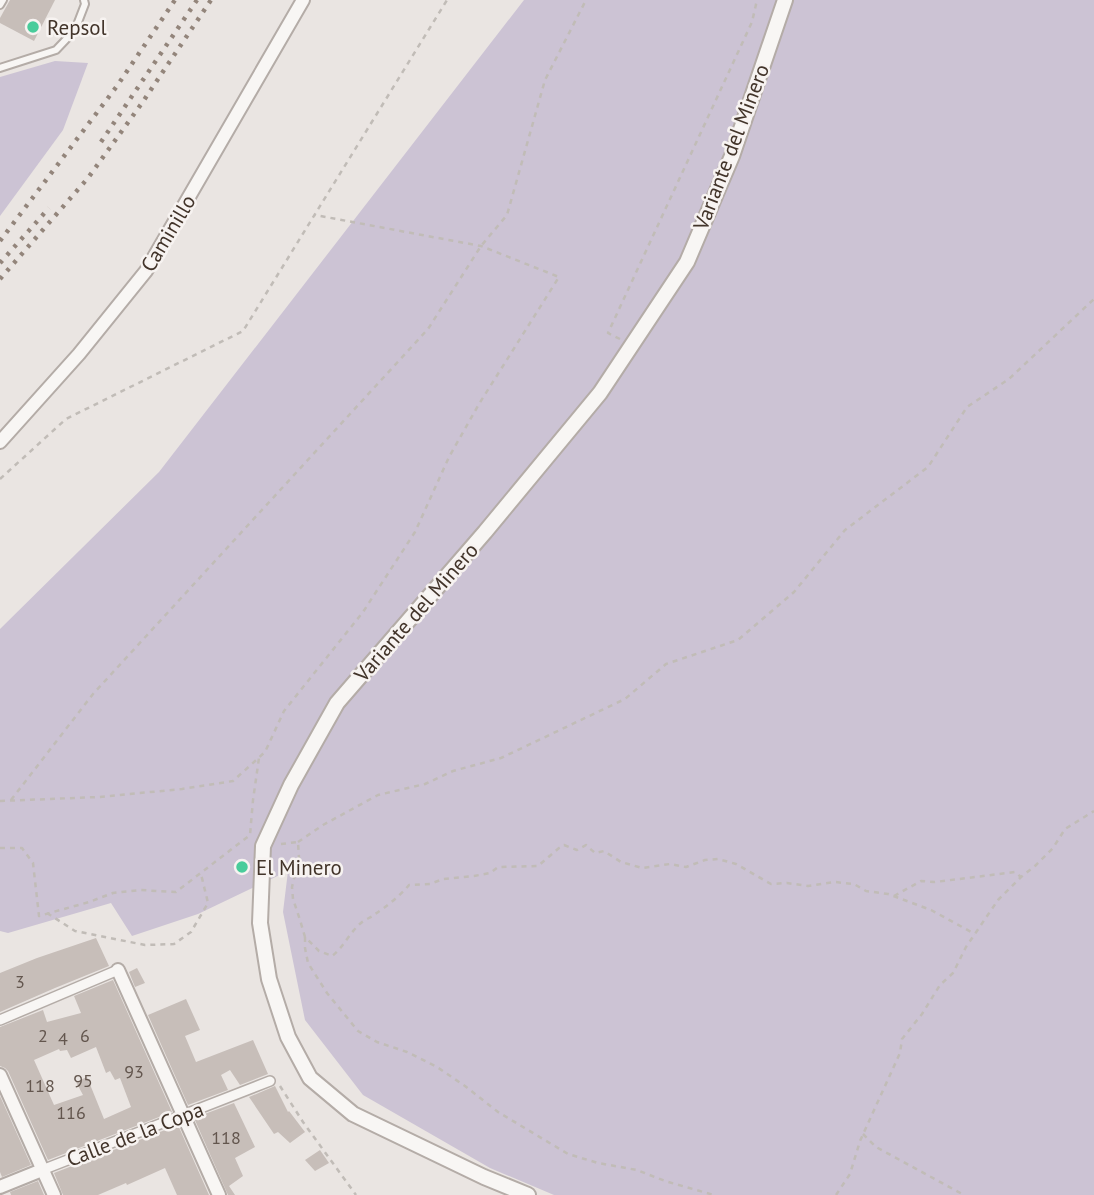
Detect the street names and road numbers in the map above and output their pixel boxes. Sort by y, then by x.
street label: Variante del Minero [687,60,775,235]
street label: Caminillo [134,189,202,277]
street label: Variante del Minero [348,537,484,688]
street label: Calle de la Copa [63,1095,207,1173]

